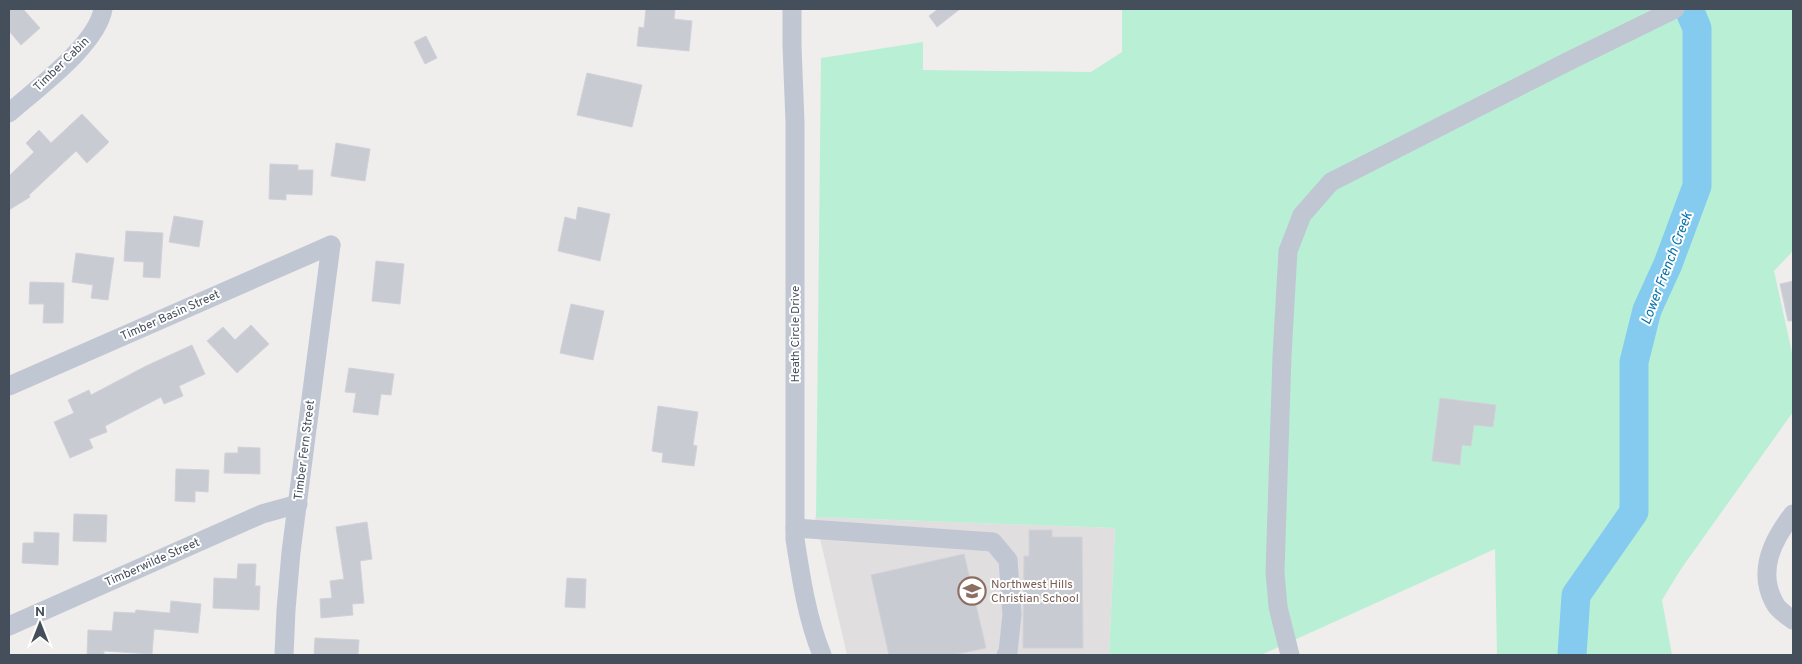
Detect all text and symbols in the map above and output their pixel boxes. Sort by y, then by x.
street label: Timber Cabin [30,34,93,95]
water label: Lower French Creek [1638,209,1697,327]
street label: Heath Circle Drive [788,286,804,382]
street label: Timber Basin Street [118,287,222,345]
street label: Timber Fern Street [291,399,319,501]
street label: Timberwilde Street [102,535,202,591]
school or university icon: Northwest Hills Christian School [957,576,987,606]
place label: Northwest Hills Christian School [991,577,1079,607]
north arrow [15,599,65,649]
text: N [35,604,45,621]

